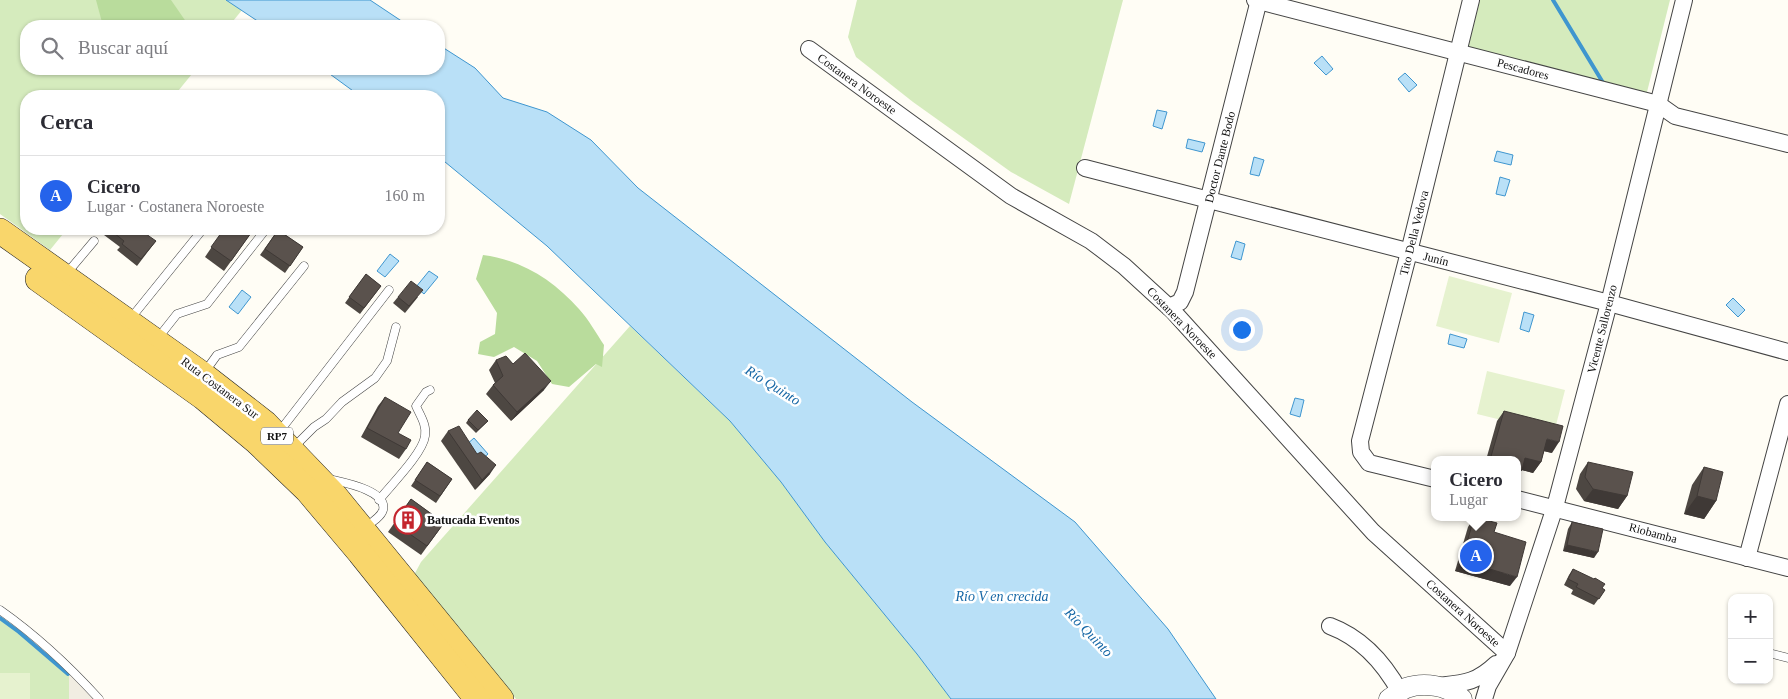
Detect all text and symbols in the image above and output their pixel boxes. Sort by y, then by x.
search box [20,20,445,75]
icon: search [38,34,66,62]
text: Buscar aquí [78,37,168,58]
street label: Costanera Noroeste [815,51,899,117]
street label: Pescadores [1495,55,1551,83]
text: Cerca [40,110,93,134]
street label: Doctor Dante Bodo [1202,110,1238,204]
text: Cicero [87,176,140,197]
text: A [50,187,62,204]
text: 160 m [385,187,425,204]
street label: Tito Della Vedova [1397,188,1432,277]
text: Lugar · Costanera Noroeste [87,198,264,215]
street label: Junín [1422,249,1450,269]
street label: Vicente Sallorenzo [1584,283,1620,375]
street label: Costanera Noroeste [1144,284,1220,362]
your location [1229,317,1255,343]
street label: Ruta Costanera Sur [179,354,261,422]
water label: Río Quinto [742,362,803,408]
road number: RP7 [261,428,293,444]
popup [1431,456,1521,521]
text: Cicero [1449,469,1503,490]
text: Lugar [1449,491,1487,508]
building icon: Batucada Eventos [393,505,423,535]
place label: Batucada Eventos [427,513,520,527]
street label: Riobamba [1627,520,1679,546]
pin: A [1460,537,1492,575]
street label: Costanera Noroeste [1423,576,1503,650]
water label: Río V en crecida [955,589,1048,604]
map controls [1728,594,1773,684]
button: + [1728,594,1773,639]
water label: Río Quinto [1061,604,1116,660]
button: − [1728,639,1773,684]

